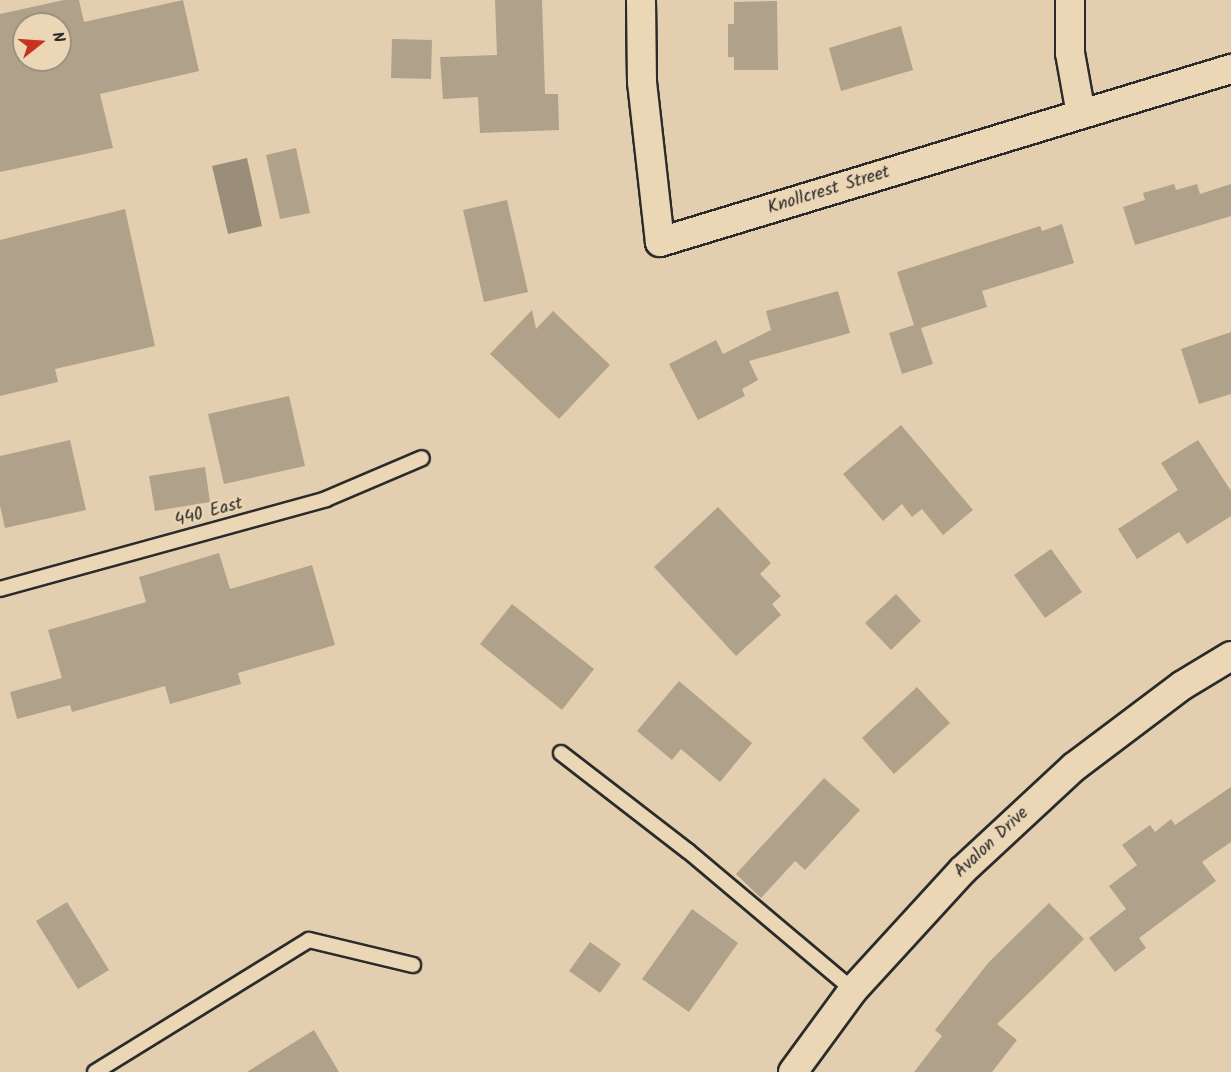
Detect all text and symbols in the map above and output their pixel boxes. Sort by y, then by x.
north arrow [12,12,72,72]
text: N [44,29,71,46]
street label: Knollcrest Street [765,162,893,220]
street label: 440 East [173,494,245,532]
street label: Avalon Drive [950,803,1034,883]

